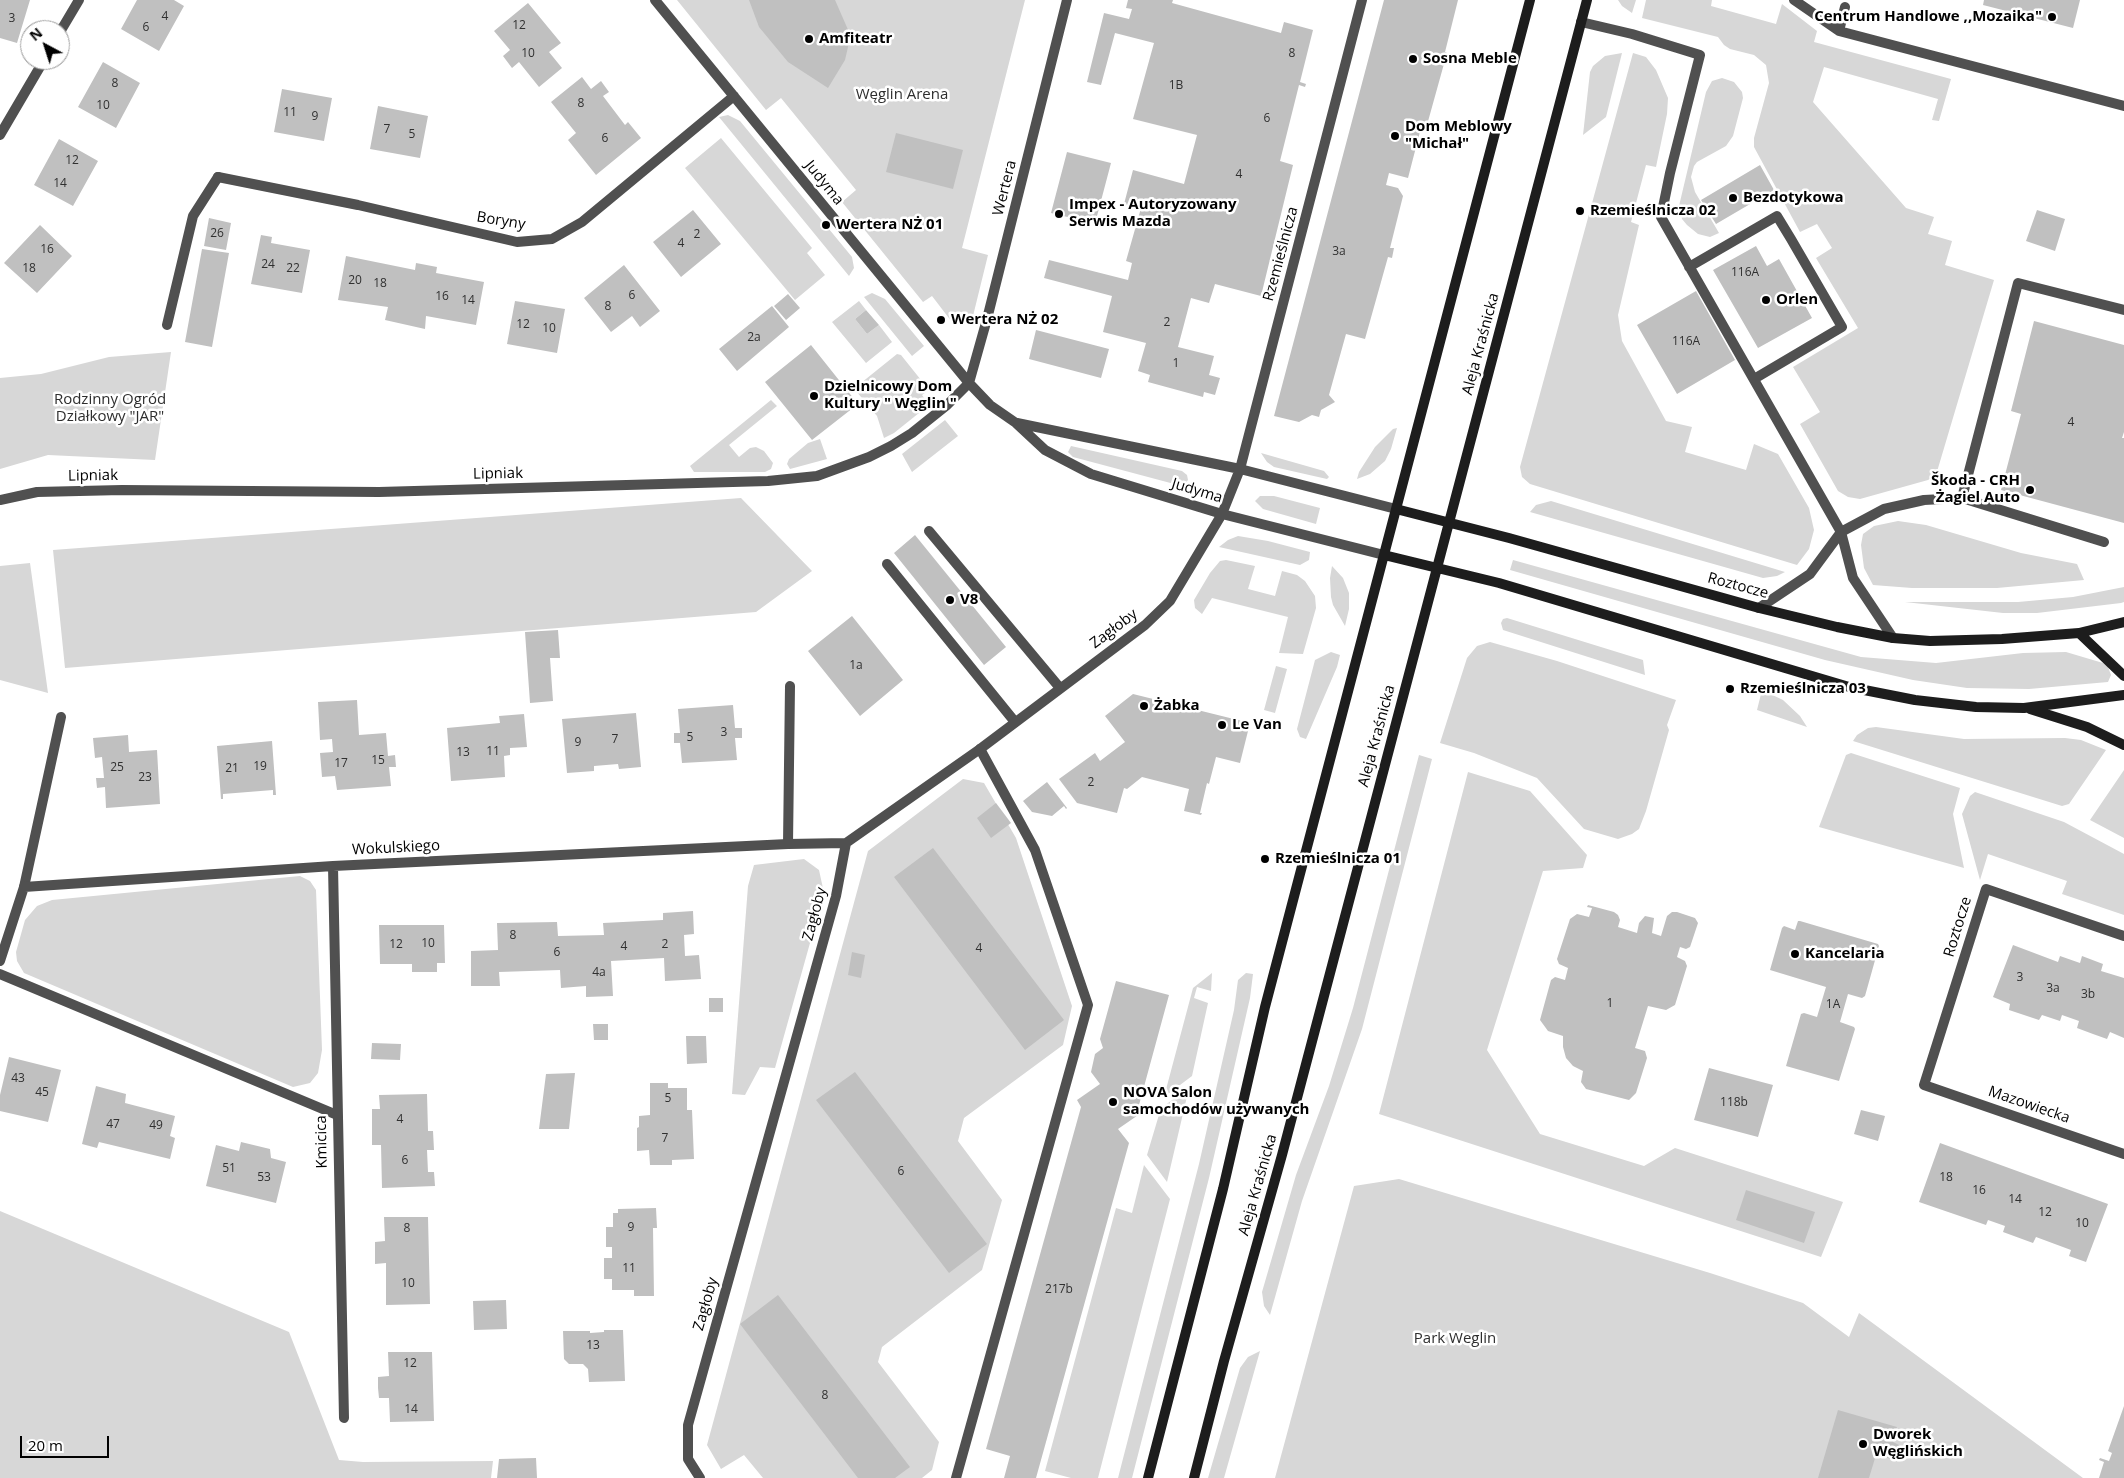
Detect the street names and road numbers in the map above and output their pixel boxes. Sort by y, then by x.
street label: Judyma [801,157,847,209]
street label: Wertera [989,158,1021,218]
street label: Rzemieślnicza [1260,205,1302,303]
street label: Boryny [475,208,527,234]
street label: Aleja Kraśnicka [1459,291,1503,397]
street label: Lipniak [473,465,523,483]
street label: Lipniak [68,467,118,485]
street label: Judyma [1169,475,1225,507]
street label: Roztocze [1706,569,1770,603]
street label: Zagłoby [1087,605,1141,653]
street label: Aleja Kraśnicka [1355,683,1399,789]
street label: Wokulskiego [352,837,440,859]
street label: Zagłoby [799,885,831,943]
street label: Roztocze [1940,895,1976,959]
street label: Mazowiecka [1986,1083,2072,1127]
street label: Kmicica [313,1115,331,1169]
street label: Aleja Kraśnicka [1235,1132,1281,1238]
street label: Zagłoby [690,1275,722,1333]

